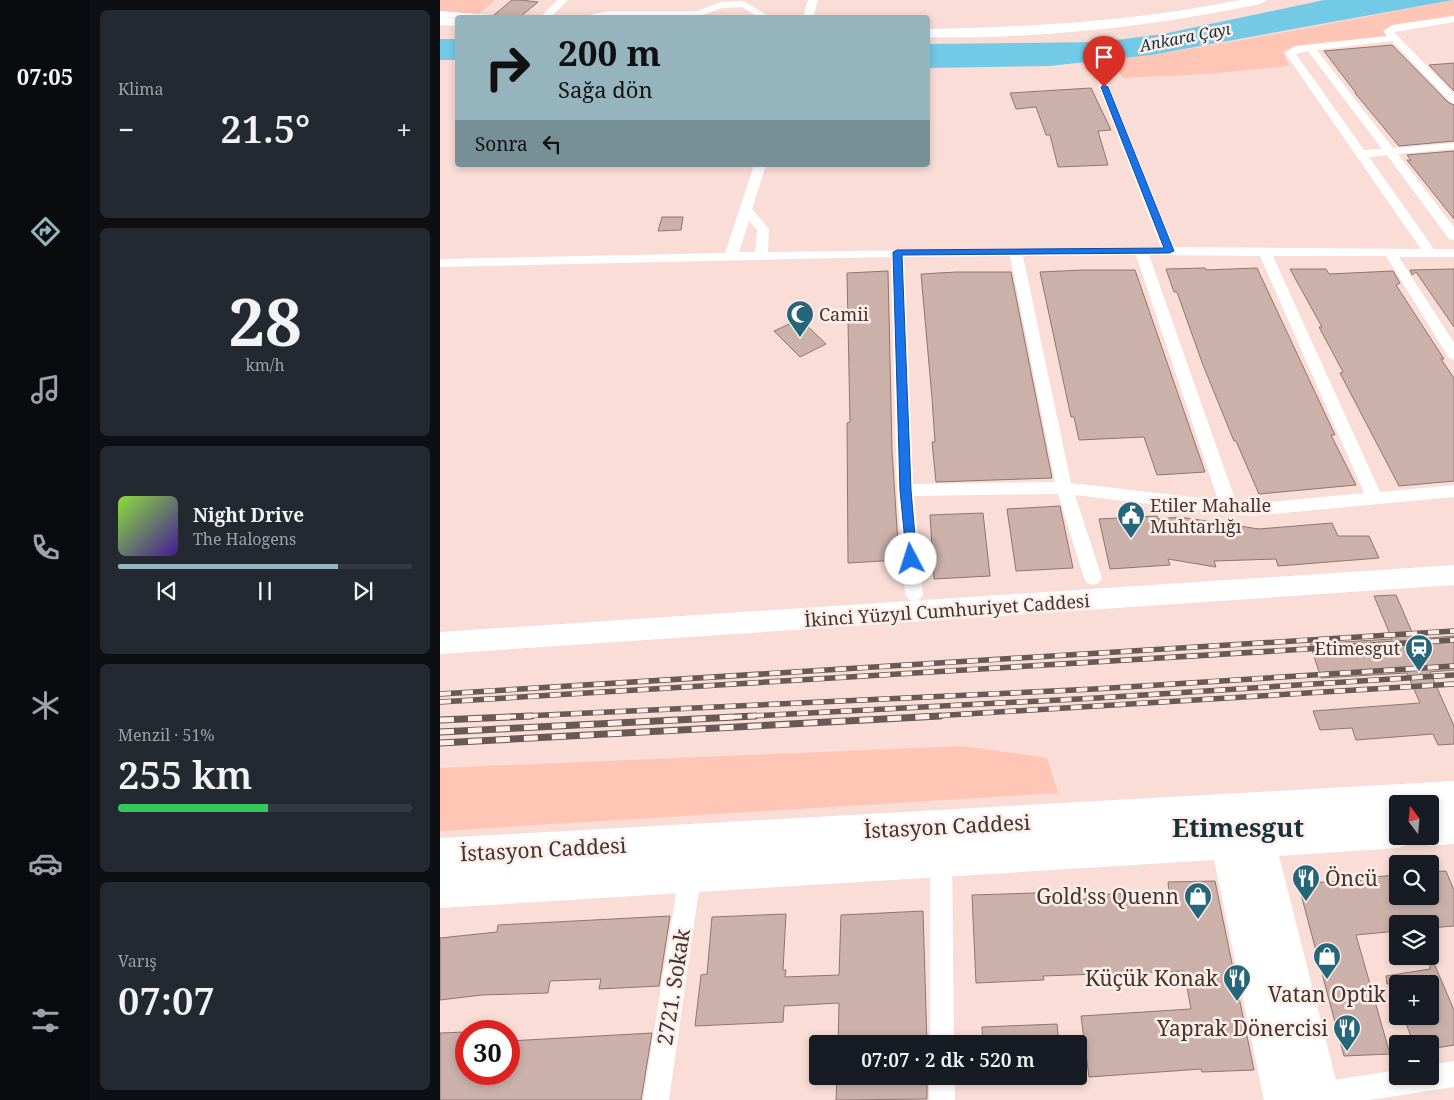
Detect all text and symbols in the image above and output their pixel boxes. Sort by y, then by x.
water label: Ankara Çayı [1137,17,1232,57]
text: 200 m [558,29,661,76]
icon: right [475,35,540,100]
pin [1083,36,1125,87]
icon: arrive [1090,43,1118,71]
text: 07:05 [17,61,73,91]
text: Sağa dön [558,74,653,104]
text: Klima [118,78,163,100]
text: 21.5° [220,102,310,154]
text: − [118,110,134,148]
text: + [396,110,412,148]
icon: left [538,130,566,158]
text: Sonra [475,131,528,157]
icon: directions [28,214,63,249]
text: 28 [228,277,302,365]
mosque icon: Camii [785,299,815,338]
place label: Camii [819,302,869,326]
text: km/h [245,354,285,376]
icon: music [28,372,63,407]
place label: Etiler Mahalle Muhtarlığı [1150,493,1271,538]
public building icon: Etiler Mahalle Muhtarlığı [1116,500,1146,539]
text: Night Drive [193,502,304,528]
text: The Halogens [193,528,296,550]
icon: phone [28,530,63,565]
position arrow [884,532,936,584]
icon: previous [153,577,181,605]
icon: pause [251,577,279,605]
icon: next [349,577,377,605]
street label: İkinci Yüzyıl Cumhuriyet Caddesi [803,588,1091,632]
station icon: Etimesgut [1404,633,1434,672]
place label: Etimesgut [1314,636,1400,660]
icon: climate [28,688,63,723]
text: Menzil · 51% [118,724,215,746]
text: 255 km [118,748,252,800]
north arrow [1389,795,1439,845]
map controls [1389,795,1439,1085]
street label: İstasyon Caddesi [863,808,1031,844]
district label: Etimesgut [1172,809,1305,845]
street label: İstasyon Caddesi [459,831,627,867]
icon: car [28,846,63,881]
button: search [1389,855,1439,905]
restaurant icon: Öncü [1291,863,1321,902]
place label: Öncü [1325,864,1378,892]
shop icon: Gold'ss Quenn [1183,881,1213,920]
place label: Gold'ss Quenn [1036,882,1179,910]
button: layers [1389,915,1439,965]
street label: 2721. Sokak [650,926,696,1047]
shop icon: Vatan Optik [1312,941,1342,980]
text: Varış [118,950,157,972]
restaurant icon: Küçük Konak [1222,963,1252,1002]
place label: Küçük Konak [1085,964,1219,992]
text: 07:07 [118,974,215,1026]
button: + [1389,975,1439,1025]
place label: Vatan Optik [1268,980,1387,1008]
icon: filters [28,1003,63,1038]
restaurant icon: Yaprak Dönercisi [1332,1013,1362,1052]
place label: Yaprak Dönercisi [1156,1014,1328,1042]
speed limit sign: 30 [455,1020,520,1085]
button: − [1389,1035,1439,1085]
text: 07:07 · 2 dk · 520 m [861,1047,1035,1073]

